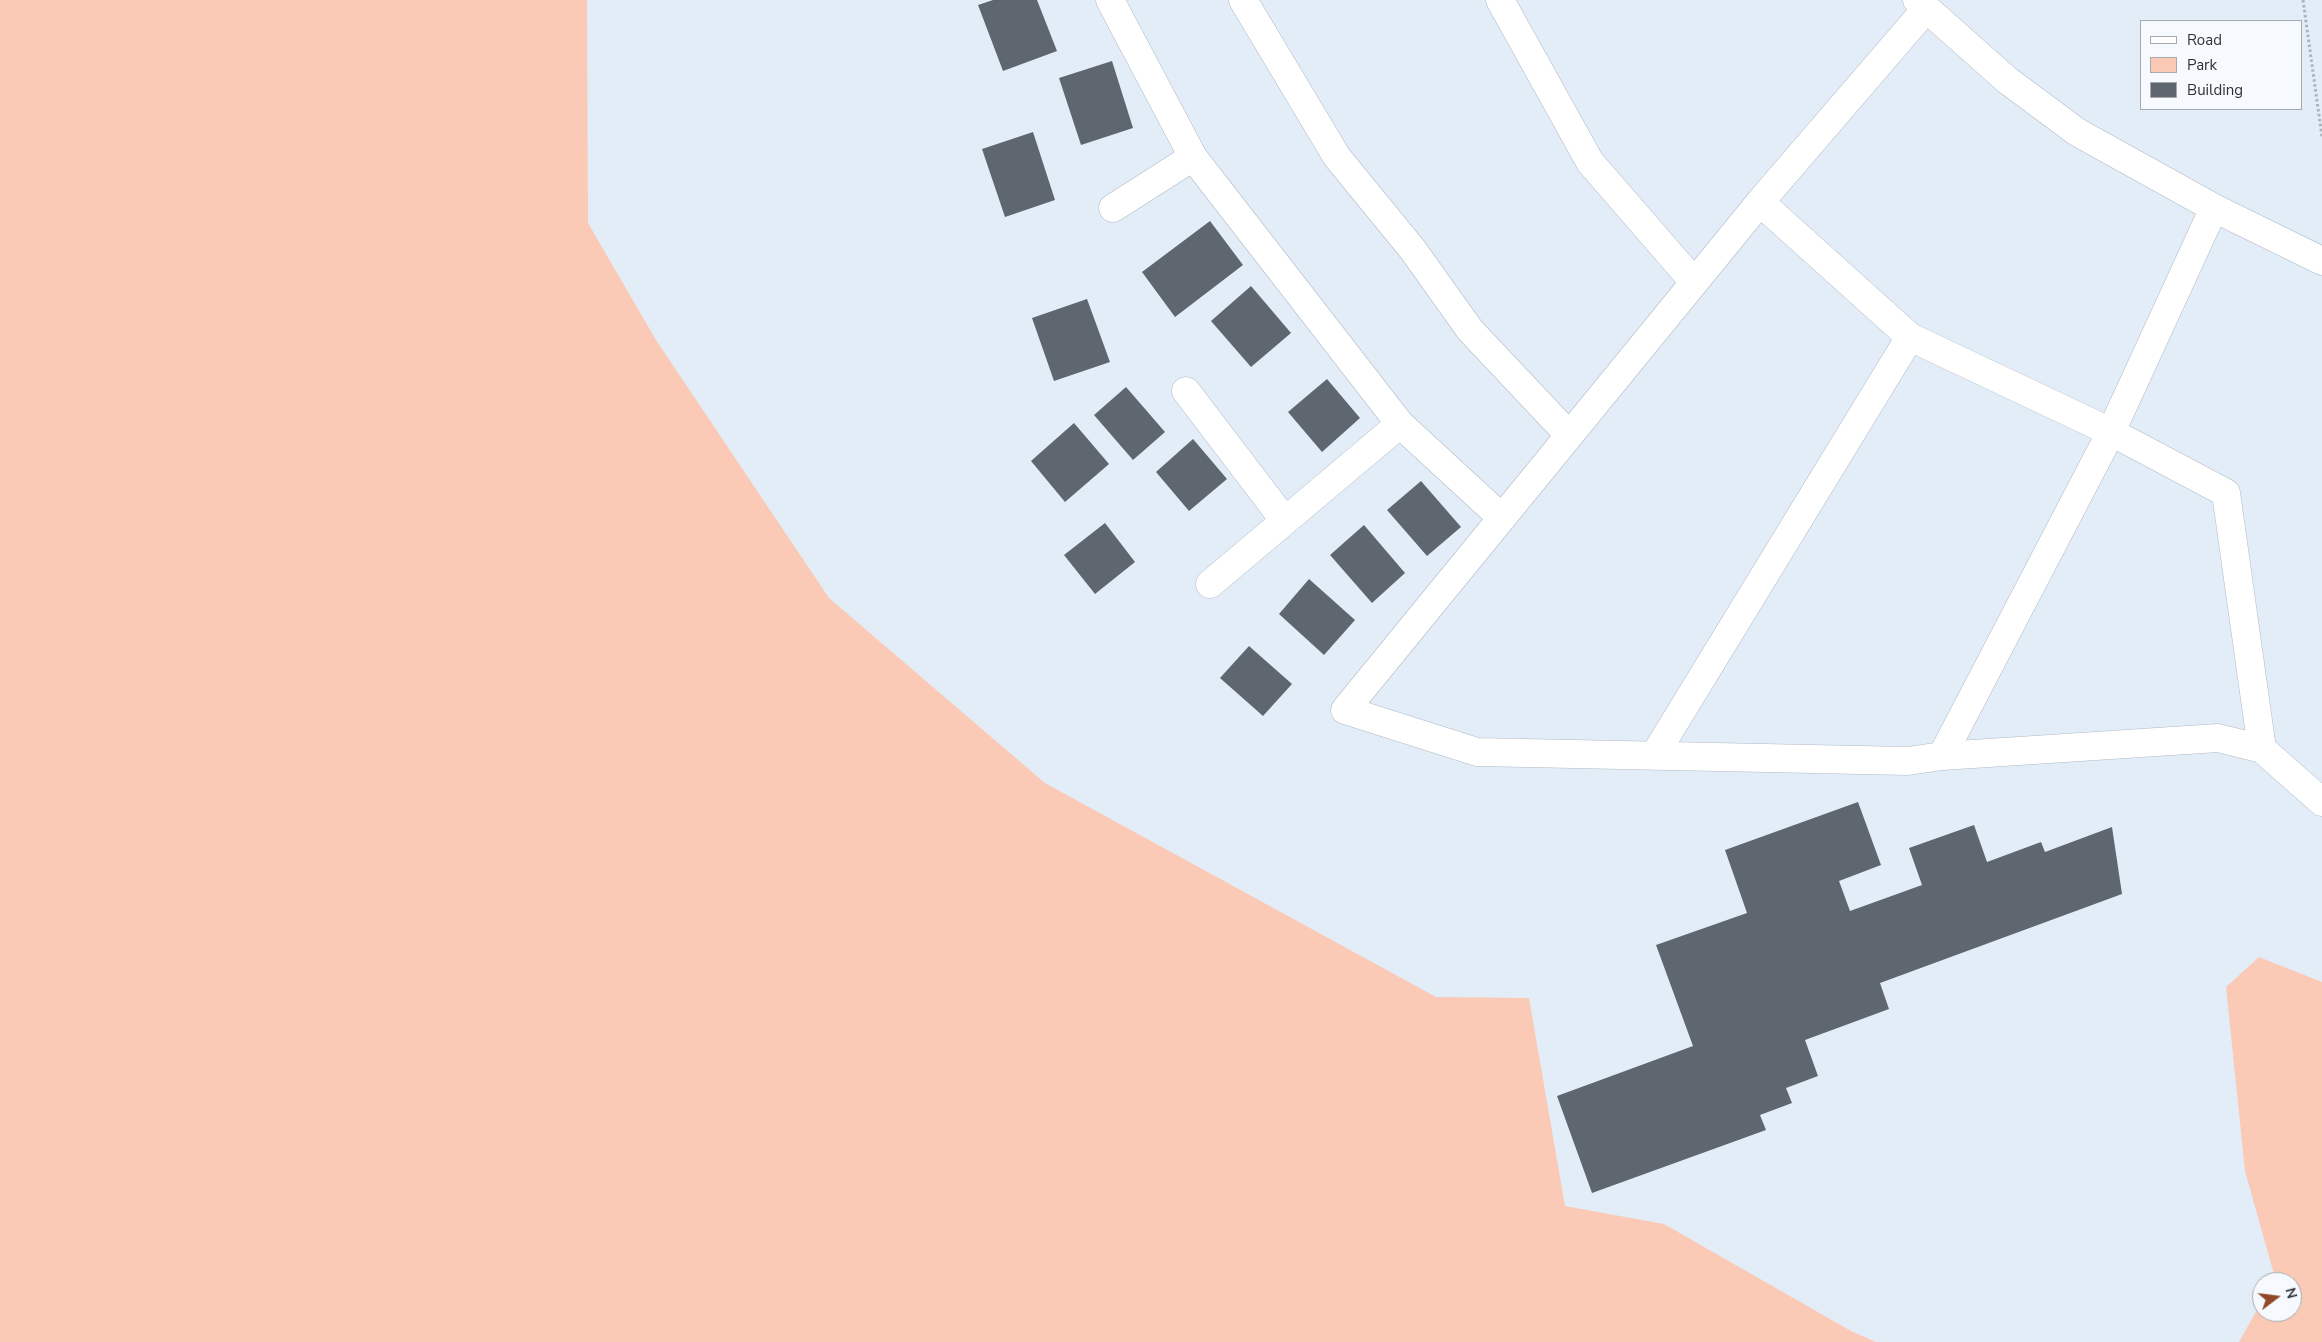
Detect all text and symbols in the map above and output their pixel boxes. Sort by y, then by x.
legend [2140,20,2302,110]
text: Road [2187,30,2222,50]
text: Park [2187,55,2217,75]
text: Building [2187,80,2243,100]
north arrow [2252,1272,2302,1322]
text: N [2280,1286,2302,1301]

